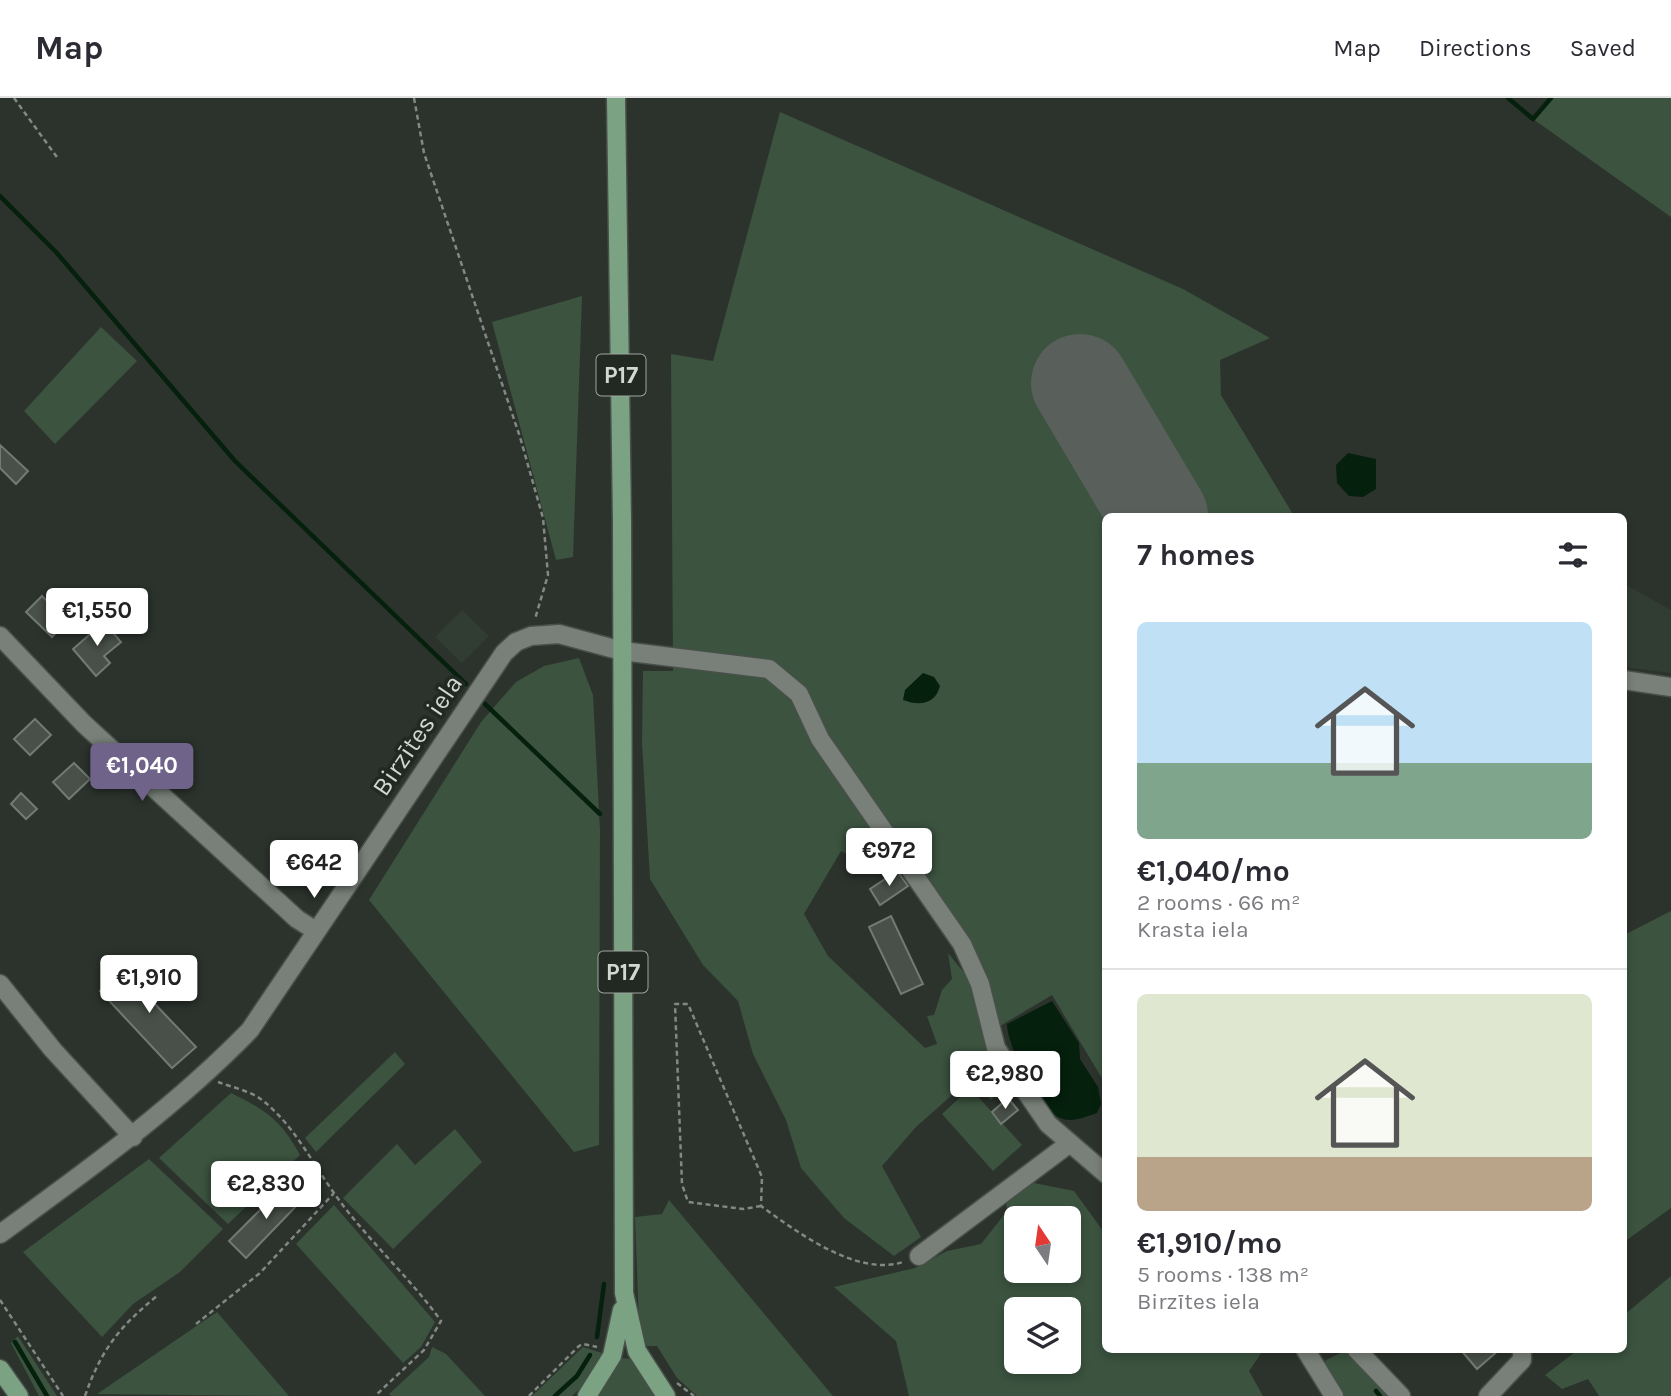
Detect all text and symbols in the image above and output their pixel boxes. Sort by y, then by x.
text: Map [35,29,103,67]
text: Map [1333,34,1381,62]
text: Directions [1419,34,1532,62]
text: Saved [1570,34,1636,62]
road number: P17 [596,354,646,396]
icon: filters [1554,536,1592,574]
text: 7 homes [1137,537,1255,573]
pin: €1,550 [40,588,154,648]
text: €1,550 [62,597,132,624]
icon: home [1302,668,1428,794]
street label: Birzītes iela [366,669,469,802]
pin: €1,040 [85,744,199,803]
text: €1,040 [106,752,178,779]
pin: €972 [848,828,930,888]
text: €972 [862,837,916,864]
pin: €642 [273,840,355,900]
text: €642 [286,849,342,876]
text: €1,040/mo [1137,853,1290,889]
text: 2 rooms · 66 m² [1137,889,1300,916]
text: Krasta iela [1137,916,1249,943]
road number: P17 [598,952,648,992]
pin: €1,910 [92,956,206,1015]
text: €1,910 [116,964,182,991]
icon: home [1302,1040,1428,1166]
pin: €2,980 [948,1052,1062,1111]
text: €2,980 [966,1060,1044,1087]
pin: €2,830 [209,1162,323,1221]
text: €2,830 [227,1170,305,1197]
north arrow [1004,1206,1082,1283]
map controls [1004,1206,1081,1374]
text: €1,910/mo [1137,1225,1282,1261]
text: 5 rooms · 138 m² [1137,1261,1309,1288]
text: Birzītes iela [1137,1288,1260,1315]
button: layers [1004,1297,1081,1374]

